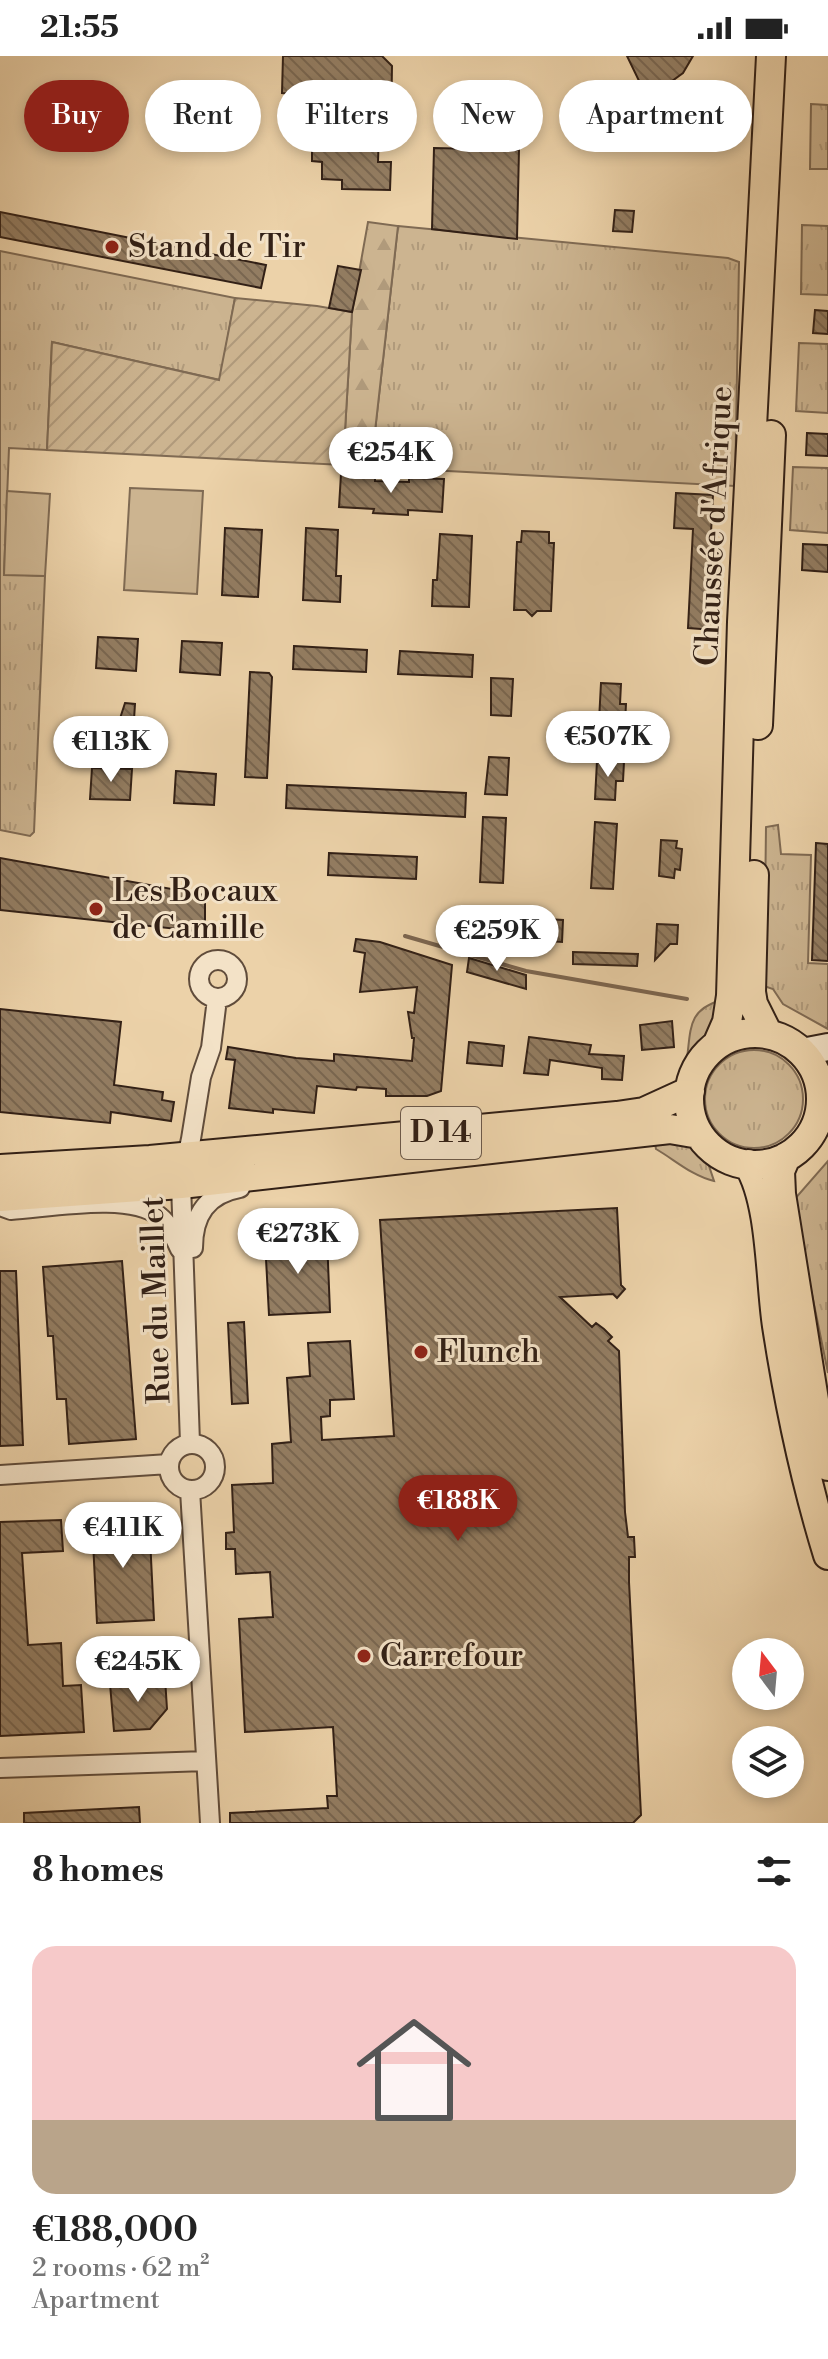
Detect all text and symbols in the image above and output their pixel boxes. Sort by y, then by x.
text: 21:55 [40,9,119,47]
chip: Buy [24,80,129,152]
chip: Rent [145,80,261,152]
chip: Filters [277,80,417,152]
chip: New [433,80,543,152]
chip: Apartment [559,80,752,152]
place label: Stand de Tir [128,227,306,267]
marker: Stand de Tir [103,238,121,256]
street label: Chaussée d'Afrique [687,385,741,667]
pin: €254K [335,427,447,495]
text: €254K [347,437,435,469]
pin: €507K [552,711,664,779]
pin: €113K [55,716,167,784]
text: €507K [564,721,652,753]
text: €113K [71,726,151,758]
place label: Les Bocaux de Camille [112,871,278,948]
marker: Les Bocaux de Camille [87,900,105,918]
pin: €259K [441,905,553,973]
text: €259K [454,915,540,947]
road number: D 14 [401,1107,481,1159]
street label: Rue du Maillet [132,1196,180,1404]
pin: €273K [242,1208,354,1276]
text: €273K [256,1218,340,1250]
place label: Flunch [437,1332,540,1372]
marker: Flunch [412,1343,430,1361]
pin: €188K [402,1475,514,1543]
text: €188K [416,1485,500,1517]
pin: €411K [67,1502,179,1570]
text: €411K [83,1512,163,1544]
pin: €245K [82,1636,194,1704]
place label: Carrefour [380,1636,524,1676]
north arrow [732,1638,804,1710]
map controls [732,1638,804,1798]
text: €245K [94,1646,182,1678]
marker: Carrefour [355,1647,373,1665]
button: layers [732,1726,804,1798]
icon: filters [752,1849,796,1893]
text: 8 homes [32,1850,164,1892]
icon: home [342,1998,486,2142]
text: €188,000 [32,2210,198,2252]
text: 2 rooms · 62 m² [32,2252,209,2284]
text: Apartment [32,2284,160,2316]

